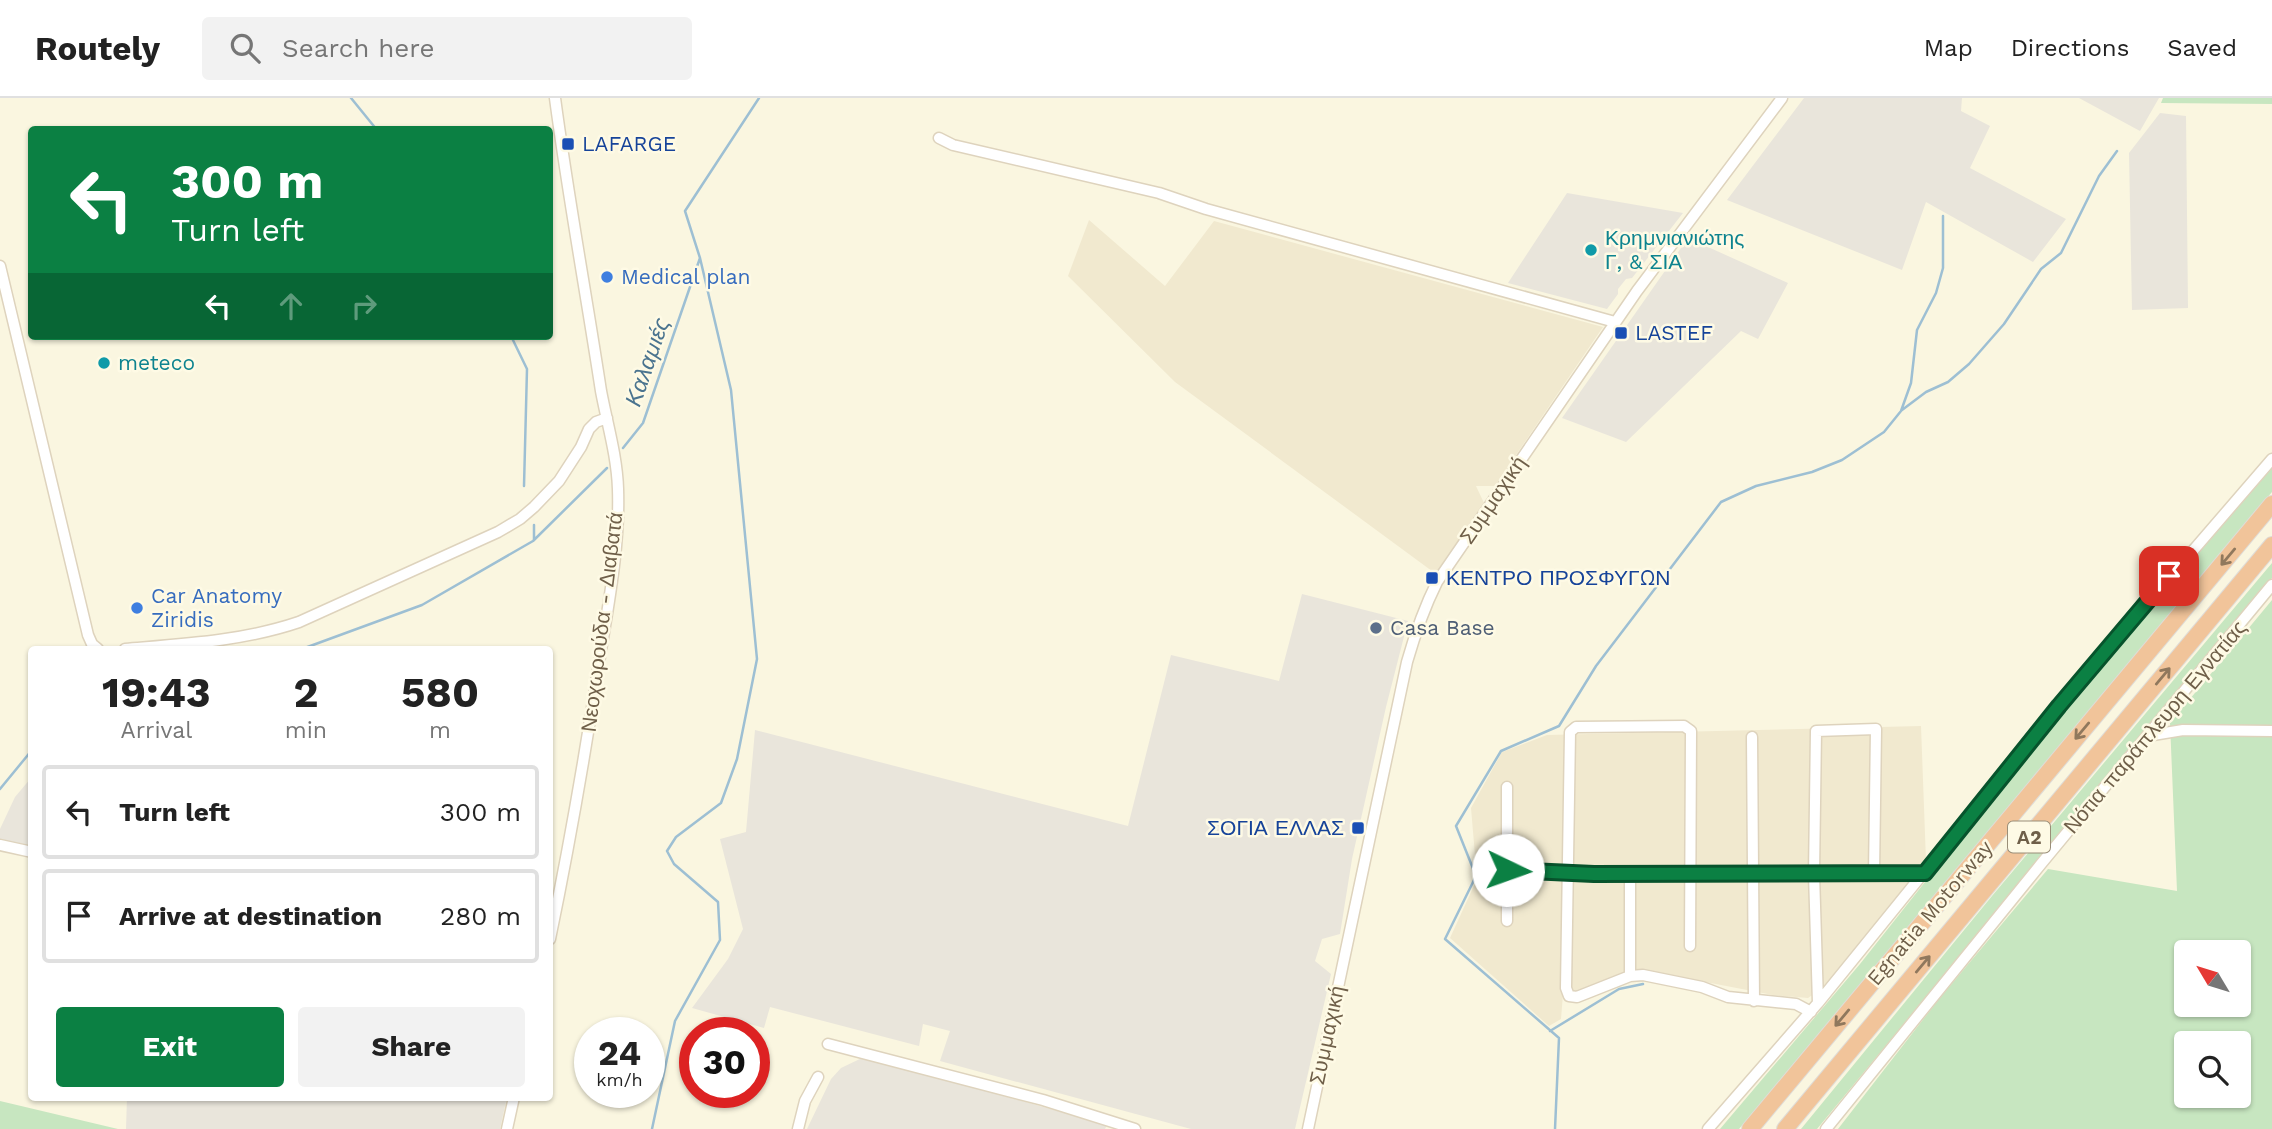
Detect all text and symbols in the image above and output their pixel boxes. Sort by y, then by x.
search box [202,17,692,80]
text: Routely [35,29,160,68]
icon: search [226,29,264,67]
text: Search here [282,33,434,63]
text: Map [1924,34,1973,62]
text: Directions [2011,34,2129,62]
text: Saved [2167,34,2237,62]
place label: LAFARGE [582,131,676,156]
marker: LAFARGE [560,136,576,152]
text: 300 m [171,152,323,210]
icon: left [56,154,147,245]
text: Turn left [171,211,304,249]
place label: Κρημνιανιώτης Γ, & ΣΙΑ [1605,225,1744,274]
marker: Κρημνιανιώτης Γ, & ΣΙΑ [1583,242,1599,258]
place label: Medical plan [621,264,751,289]
marker: Medical plan [599,269,615,285]
icon: left [199,287,237,325]
icon: ahead [272,287,310,325]
icon: right [345,287,383,325]
water label: Καλαμιές [620,313,675,410]
place label: LASTEF [1635,320,1713,345]
marker: LASTEF [1613,325,1629,341]
place label: meteco [118,350,195,375]
marker: meteco [96,355,112,371]
street label: Συμμαχική [1454,451,1531,548]
street label: Νεοχωρούδα - Διαβατά [576,510,627,733]
pin [2139,546,2199,606]
one-way arrow [2220,547,2236,565]
icon: arrive [2150,557,2188,595]
place label: ΚΕΝΤΡΟ ΠΡΟΣΦΥΓΩΝ [1446,565,1671,590]
marker: ΚΕΝΤΡΟ ΠΡΟΣΦΥΓΩΝ [1424,570,1440,586]
place label: Car Anatomy Ziridis [151,583,282,632]
marker: Car Anatomy Ziridis [129,600,145,616]
place label: Casa Base [1390,615,1495,640]
street label: Νότια παράπλευρη Εγνατίας [2058,615,2251,838]
marker: Casa Base [1368,620,1384,636]
one-way arrow [2155,667,2171,685]
text: 19:43 [102,668,211,717]
text: 2 [293,668,318,717]
text: 580 [401,668,479,717]
text: Arrival [120,717,192,744]
text: min [285,717,327,744]
text: m [429,717,451,744]
one-way arrow [2074,722,2090,740]
icon: left [60,793,98,831]
text: Turn left [119,797,230,827]
text: 300 m [440,797,521,827]
place label: ΣΟΓΙΑ ΕΛΛΑΣ [1207,815,1344,840]
marker: ΣΟΓΙΑ ΕΛΛΑΣ [1350,820,1366,836]
road number: Α2 [2008,822,2050,852]
position arrow [1471,833,1545,907]
street label: Egnatia Motorway [1862,835,1998,990]
icon: arrive [60,897,98,935]
text: Arrive at destination [119,901,382,931]
text: 280 m [440,901,521,931]
north arrow [2174,940,2250,1017]
map controls [2174,940,2251,1108]
one-way arrow [1915,955,1931,973]
street label: Συμμαχική [1304,983,1349,1087]
button: Exit [56,1007,284,1087]
button: Share [298,1007,525,1087]
one-way arrow [1834,1009,1850,1027]
speed limit sign: 30 [679,1017,770,1108]
button: search [2174,1031,2251,1108]
text: 24 [598,1032,641,1074]
text: km/h [596,1069,643,1090]

